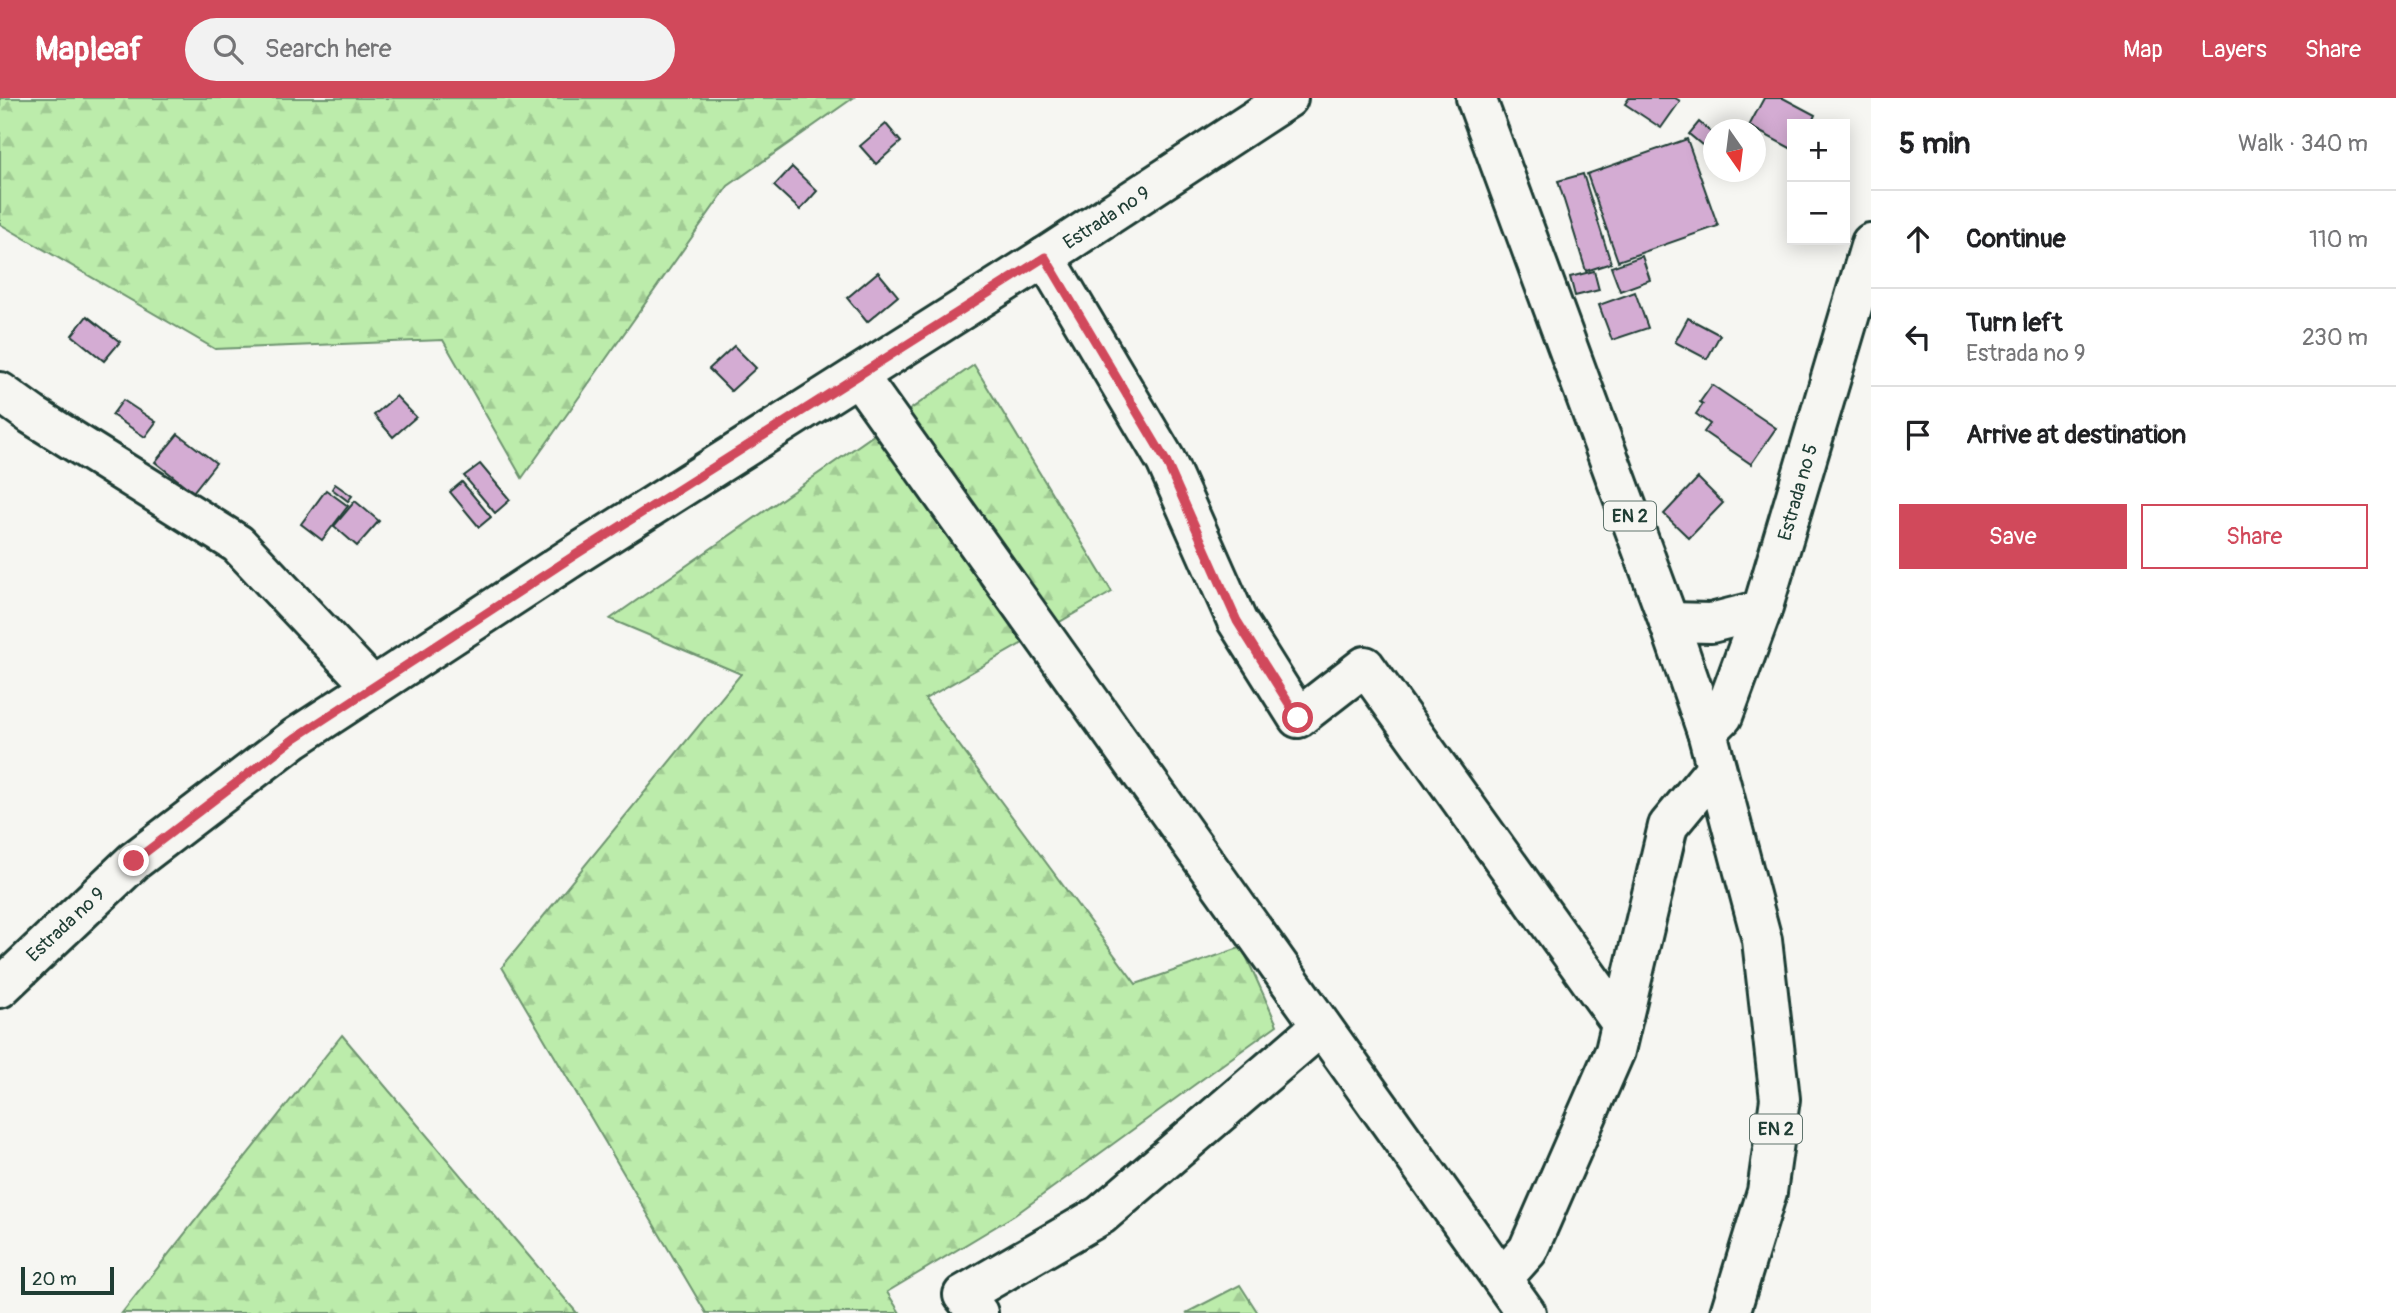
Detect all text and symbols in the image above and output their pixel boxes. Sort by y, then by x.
search box [185,18,675,81]
text: Mapleaf [35,29,143,70]
icon: search [209,30,247,68]
text: Search here [265,33,392,65]
text: Map [2123,35,2163,64]
text: Layers [2201,35,2267,64]
text: Share [2305,35,2361,64]
north arrow [1703,119,1766,182]
map controls [1787,119,1850,245]
button: + [1787,119,1850,182]
text: 5 min [1899,125,1970,162]
text: Walk · 340 m [2238,129,2368,158]
street label: Estrada nº 9 [1059,181,1155,255]
button: − [1787,182,1850,245]
icon: ahead [1899,220,1937,258]
text: Continue [1966,223,2066,255]
text: 110 m [2309,225,2368,254]
text: Turn left [1966,307,2062,339]
icon: left [1899,318,1937,356]
text: 230 m [2302,323,2368,352]
text: Estrada nº 9 [1966,339,2086,368]
icon: arrive [1899,416,1937,454]
text: Arrive at destination [1966,419,2186,451]
street label: Estrada nº 5 [1773,441,1823,543]
road number: EN 2 [1604,502,1656,530]
button: Save [1899,504,2127,569]
button: Share [2141,504,2368,569]
route start [1282,702,1313,733]
route end [118,845,149,876]
street label: Estrada nº 9 [21,882,110,967]
road number: EN 2 [1750,1114,1802,1144]
scale bar [21,1264,114,1296]
text: 20 m [32,1267,77,1291]

